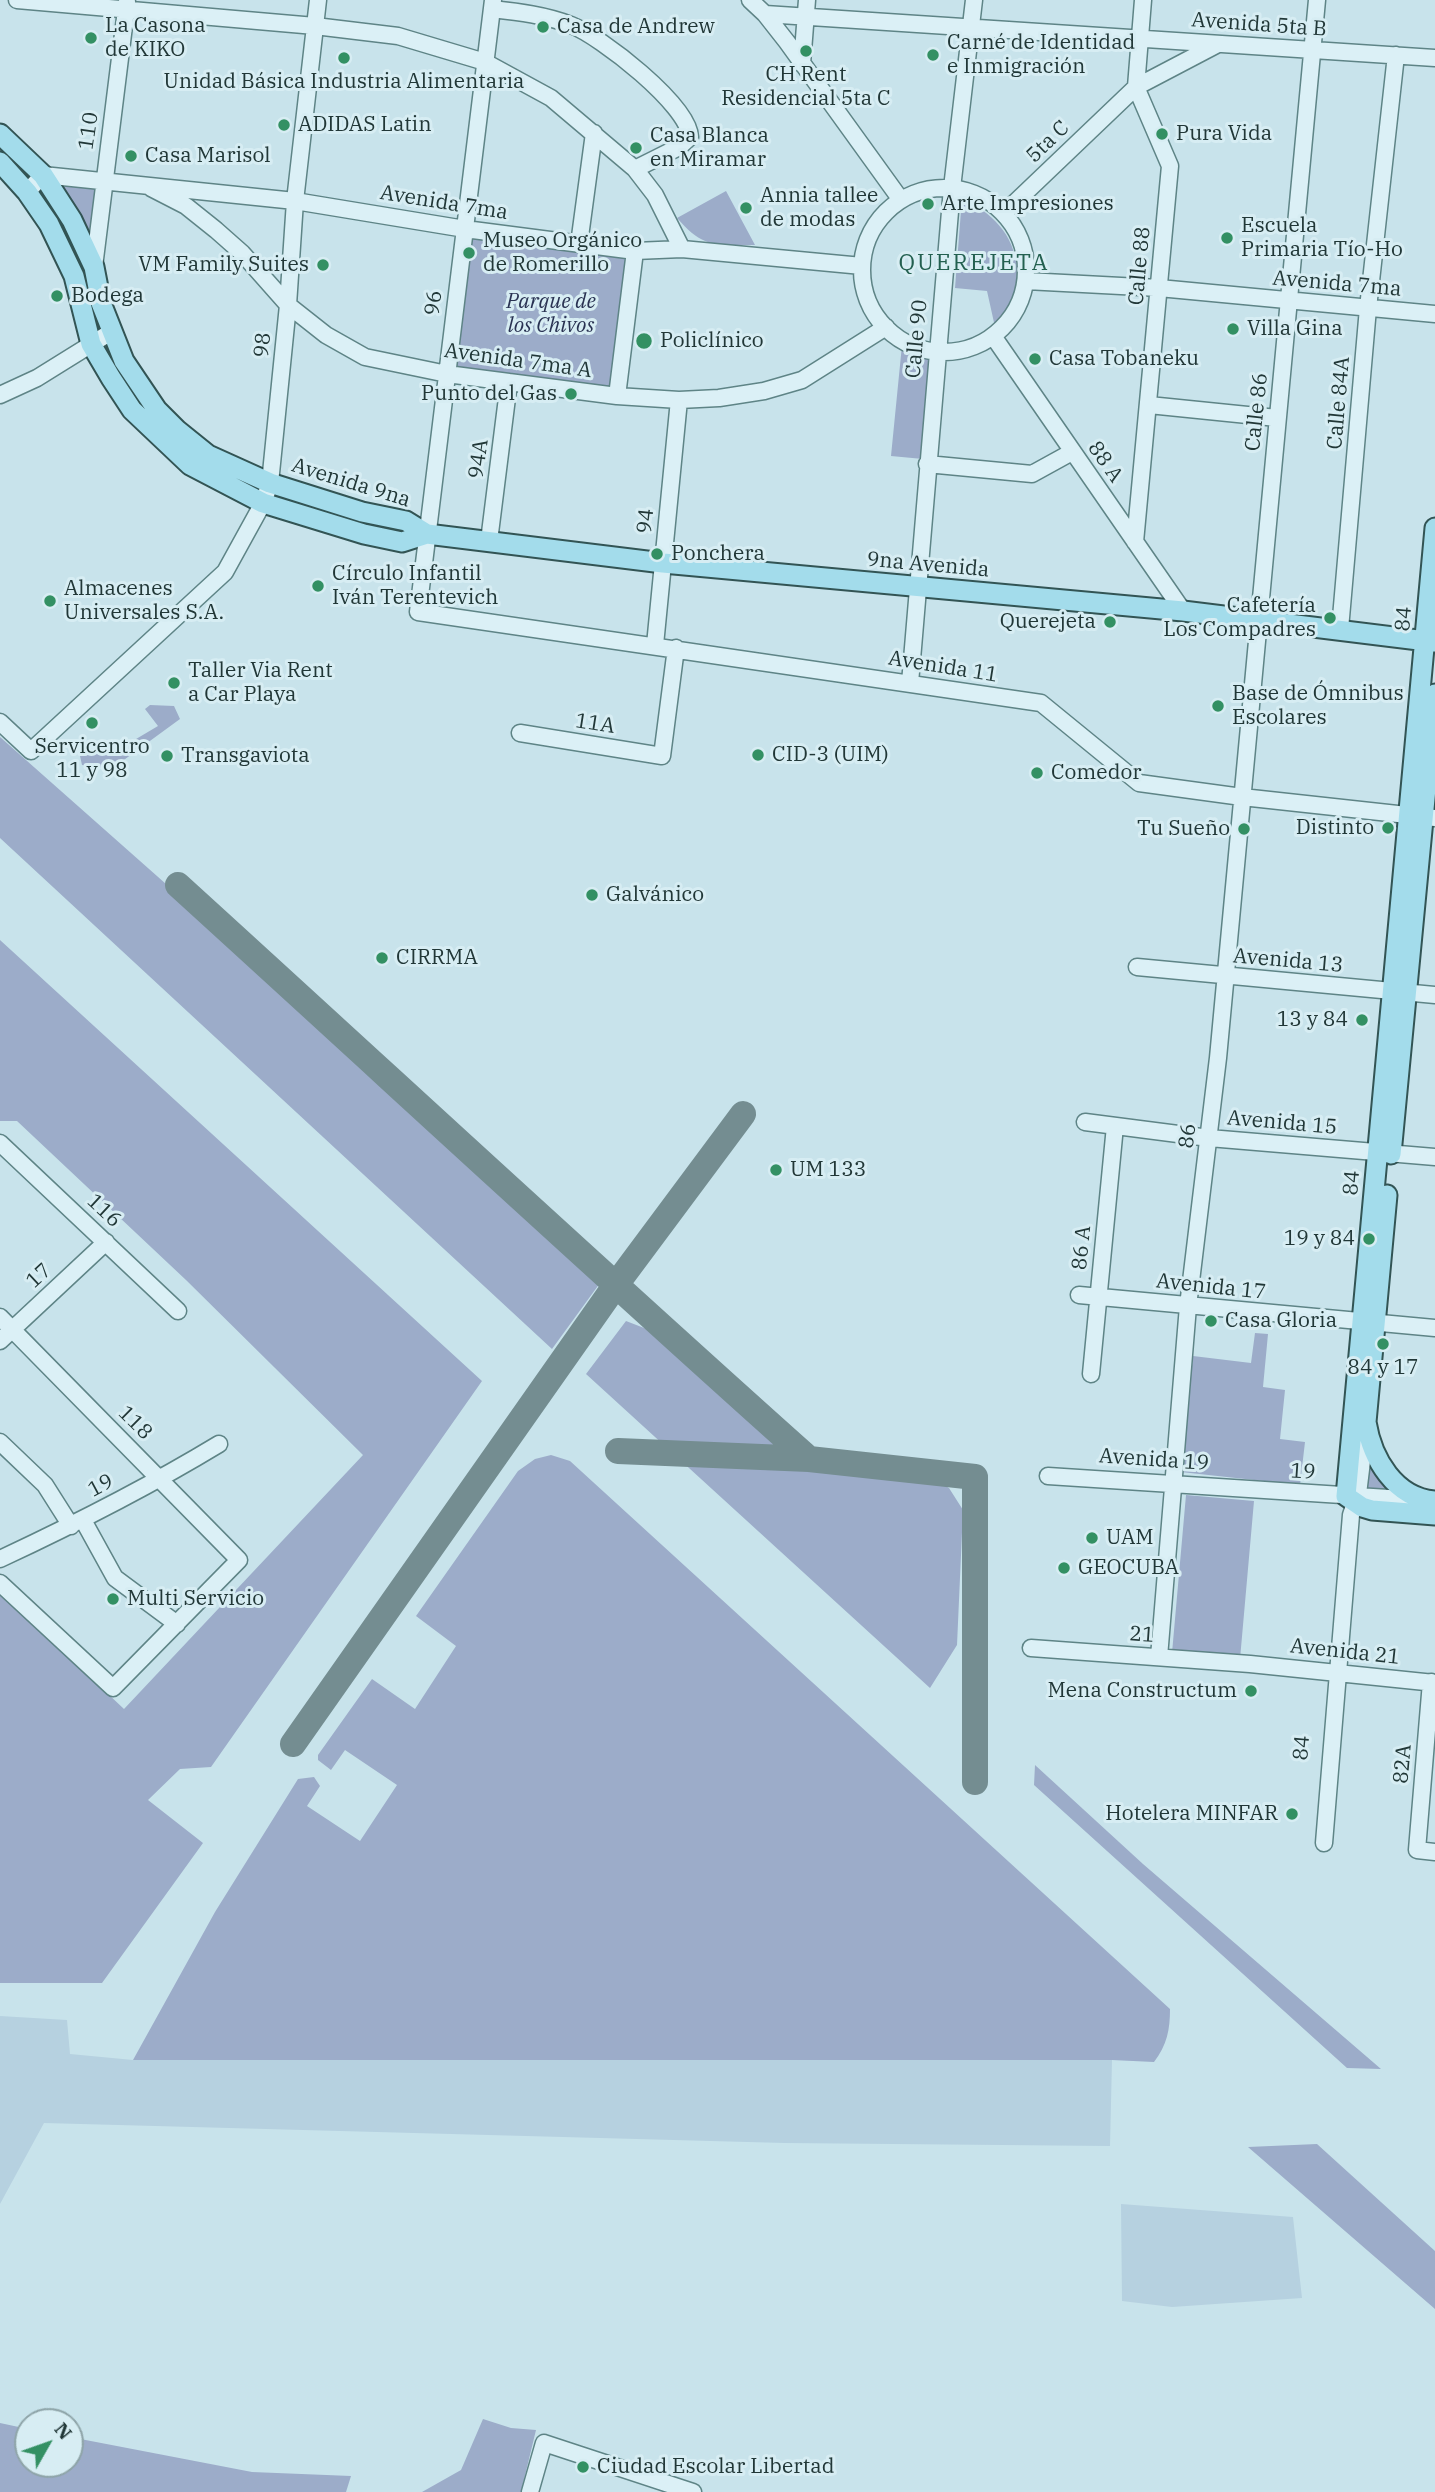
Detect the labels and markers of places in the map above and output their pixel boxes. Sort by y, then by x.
place label: La Casona de KIKO [105,13,206,63]
place label: Casa de Andrew [557,14,715,40]
marker: Casa de Andrew [535,19,551,35]
marker: La Casona de KIKO [83,30,99,46]
place label: Carné de Identidad e Inmigración [947,30,1135,80]
marker: CH Rent Residencial 5ta C [798,43,814,59]
marker: Carné de Identidad e Inmigración [925,47,941,63]
marker: Unidad Básica Industria Alimentaria [336,50,352,66]
place label: CH Rent Residencial 5ta C [721,62,891,112]
place label: Unidad Básica Industria Alimentaria [163,69,525,95]
place label: ADIDAS Latin [298,112,432,138]
marker: ADIDAS Latin [276,117,292,133]
place label: Pura Vida [1176,121,1272,147]
place label: Casa Blanca en Miramar [650,123,769,173]
marker: Pura Vida [1154,126,1170,142]
marker: Casa Blanca en Miramar [628,140,644,156]
place label: Casa Marisol [145,143,271,169]
marker: Casa Marisol [123,148,139,164]
place label: Annia tallee de modas [760,183,878,233]
place label: Arte Impresiones [942,191,1114,217]
marker: Arte Impresiones [920,196,936,212]
marker: Annia tallee de modas [738,200,754,216]
place label: Escuela Primaria Tío-Ho [1241,213,1403,263]
place label: Museo Orgánico de Romerillo [483,228,642,278]
marker: Escuela Primaria Tío-Ho [1219,230,1235,246]
marker: Museo Orgánico de Romerillo [461,245,477,261]
place label: VM Family Suites [138,252,309,278]
marker: VM Family Suites [315,257,331,273]
place label: Bodega [71,283,144,309]
marker: Bodega [49,288,65,304]
place label: Villa Gina [1247,316,1343,342]
marker: Villa Gina [1225,321,1241,337]
place label: Policlínico [660,328,764,354]
marker: Policlínico [634,331,654,351]
place label: Casa Tobaneku [1049,346,1199,372]
marker: Casa Tobaneku [1027,351,1043,367]
place label: Punto del Gas [421,381,557,407]
marker: Punto del Gas [563,386,579,402]
place label: Ponchera [671,541,765,567]
marker: Ponchera [649,546,665,562]
place label: Círculo Infantil Iván Terentevich [332,561,498,611]
place label: Almacenes Universales S.A. [64,576,224,626]
marker: Círculo Infantil Iván Terentevich [310,578,326,594]
marker: Almacenes Universales S.A. [42,593,58,609]
place label: Cafetería Los Compadres [1163,593,1316,643]
place label: Querejeta [1000,609,1096,635]
marker: Cafetería Los Compadres [1322,610,1338,626]
marker: Querejeta [1102,614,1118,630]
place label: Taller Via Rent a Car Playa [188,658,333,708]
marker: Taller Via Rent a Car Playa [166,675,182,691]
place label: Base de Ómnibus Escolares [1232,681,1404,731]
marker: Base de Ómnibus Escolares [1210,698,1226,714]
marker: Servicentro 11 y 98 [84,715,100,731]
place label: Servicentro 11 y 98 [34,734,150,784]
place label: CID-3 (UIM) [772,742,889,768]
place label: Transgaviota [181,743,310,769]
marker: CID-3 (UIM) [750,747,766,763]
marker: Transgaviota [159,748,175,764]
place label: Comedor [1051,760,1142,786]
marker: Comedor [1029,765,1045,781]
place label: Distinto [1296,815,1374,841]
place label: Tu Sueño [1137,816,1230,842]
marker: Distinto [1380,820,1396,836]
marker: Tu Sueño [1236,821,1252,837]
place label: Galvánico [606,882,704,908]
marker: Galvánico [584,887,600,903]
place label: CIRRMA [396,945,478,971]
marker: CIRRMA [374,950,390,966]
place label: 13 y 84 [1277,1007,1348,1033]
marker: 13 y 84 [1354,1012,1370,1028]
place label: UM 133 [790,1157,866,1183]
marker: UM 133 [768,1162,784,1178]
place label: 19 y 84 [1284,1226,1355,1252]
marker: 19 y 84 [1361,1231,1377,1247]
place label: Casa Gloria [1225,1308,1337,1334]
marker: Casa Gloria [1203,1313,1219,1329]
marker: 84 y 17 [1375,1336,1391,1352]
place label: 84 y 17 [1347,1355,1419,1381]
place label: UAM [1106,1525,1154,1551]
marker: UAM [1084,1530,1100,1546]
place label: GEOCUBA [1078,1555,1179,1581]
marker: GEOCUBA [1056,1560,1072,1576]
place label: Multi Servicio [127,1586,264,1612]
marker: Multi Servicio [105,1591,121,1607]
place label: Mena Constructum [1047,1678,1237,1704]
marker: Mena Constructum [1243,1683,1259,1699]
place label: Hotelera MINFAR [1105,1801,1278,1827]
marker: Hotelera MINFAR [1284,1806,1300,1822]
place label: Ciudad Escolar Libertad [597,2454,835,2480]
marker: Ciudad Escolar Libertad [575,2459,591,2475]

